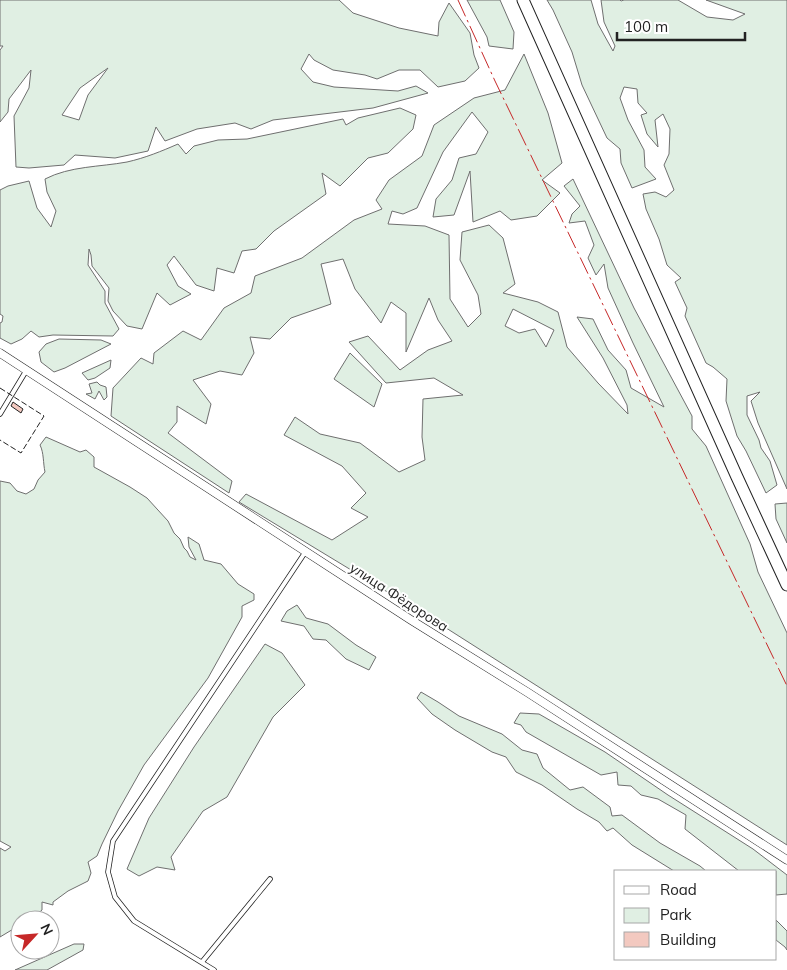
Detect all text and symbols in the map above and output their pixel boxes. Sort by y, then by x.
scale bar [617,10,744,42]
text: 100 m [624,17,668,36]
street label: улица Фёдорова [346,558,452,636]
legend [614,870,777,960]
text: Road [660,880,697,899]
text: Park [660,905,692,924]
north arrow [10,910,60,960]
text: N [36,921,57,938]
text: Building [660,930,716,949]

